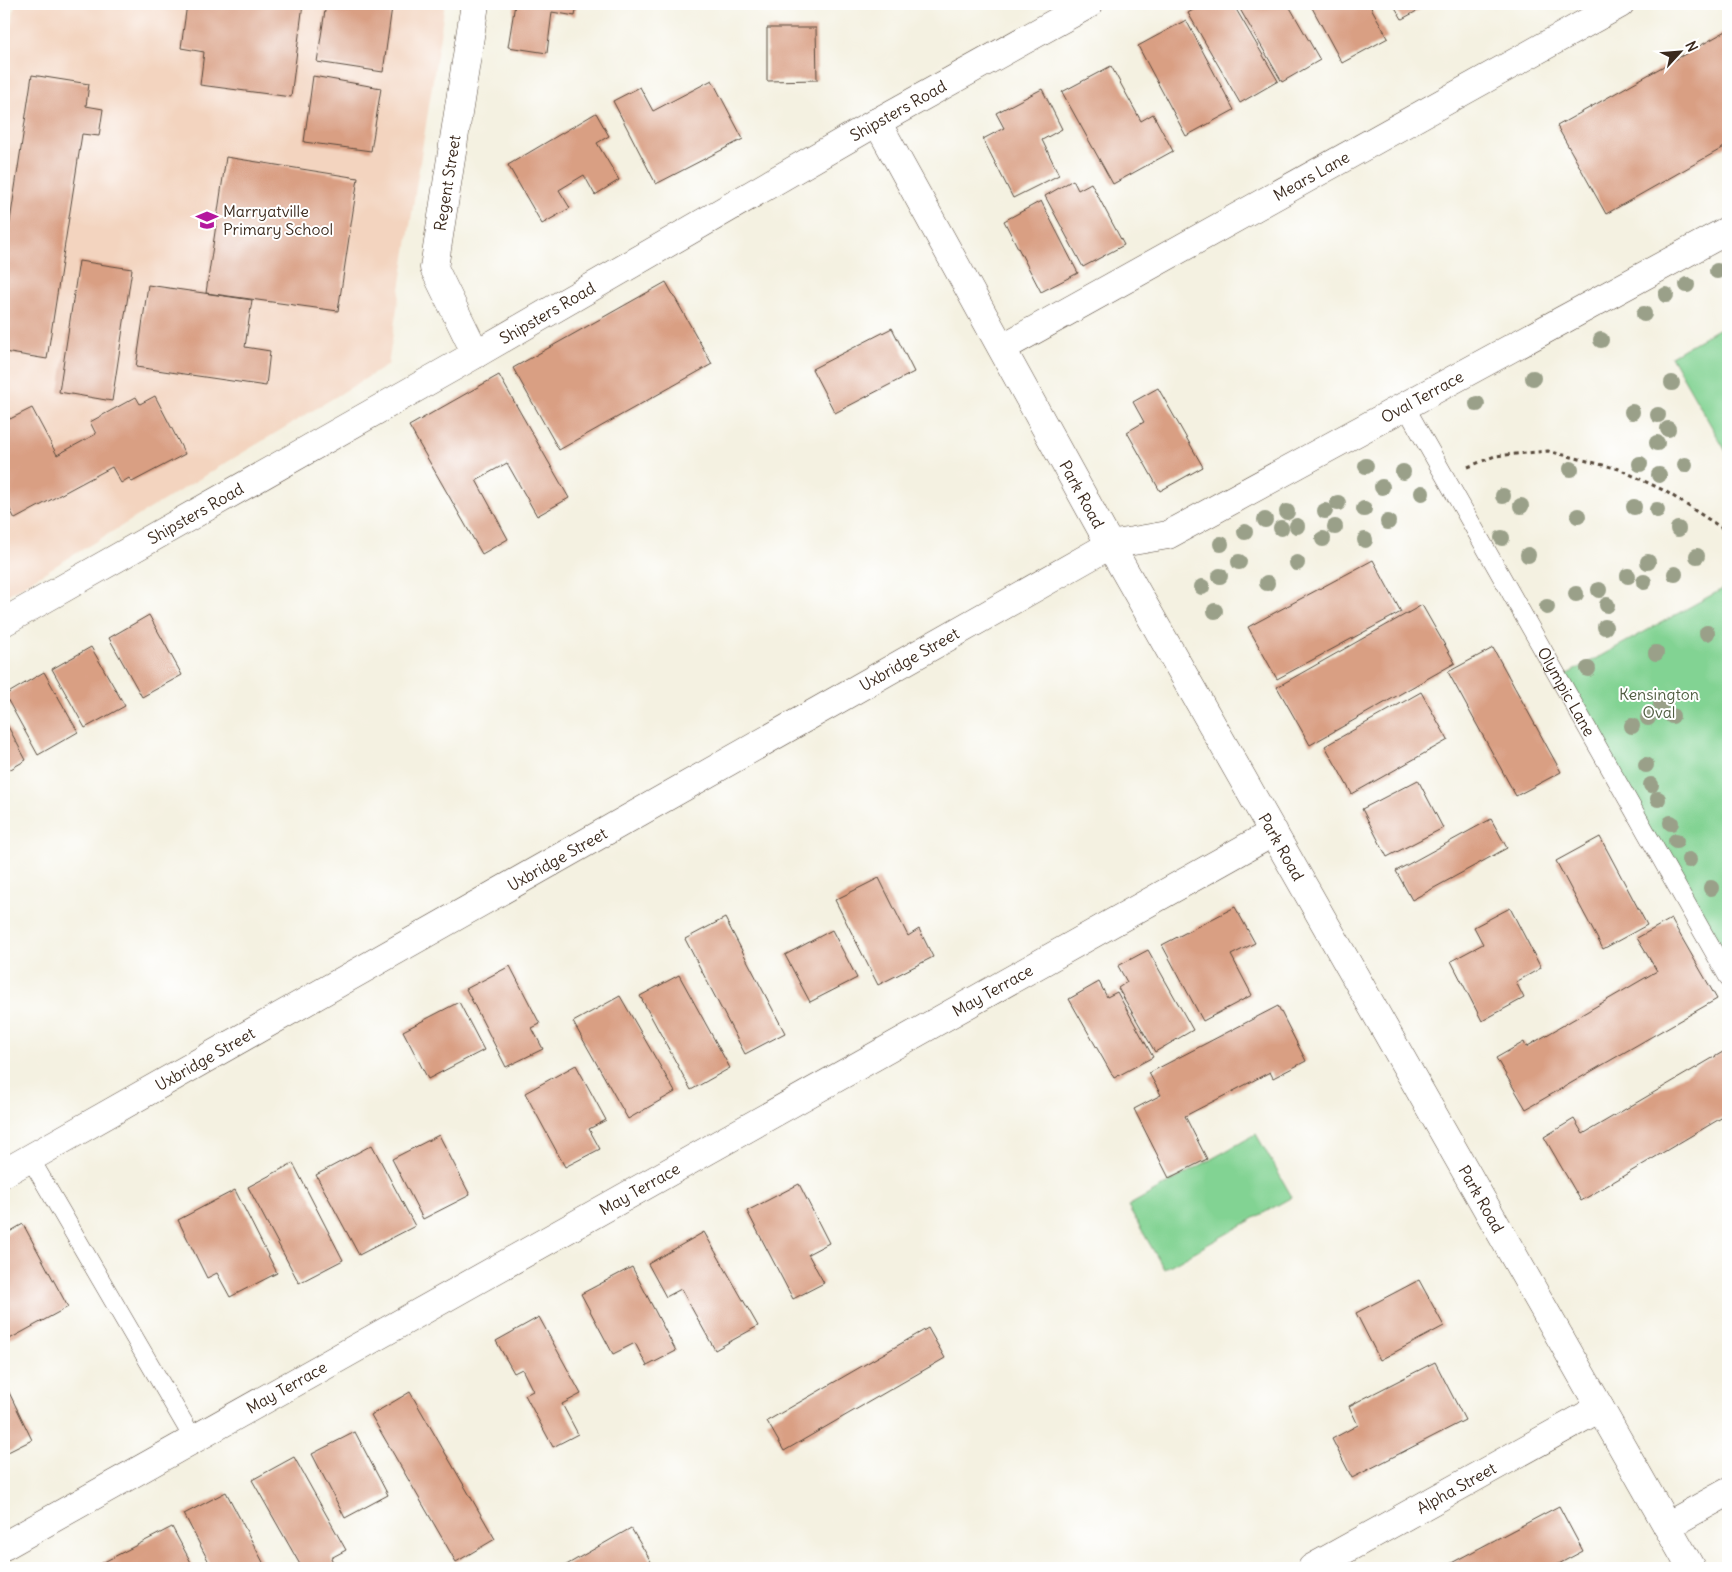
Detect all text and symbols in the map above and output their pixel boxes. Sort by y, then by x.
north arrow [1654,28,1704,78]
text: N [1681,38,1702,55]
street label: Shipsters Road [846,76,950,145]
street label: Regent Street [430,133,465,232]
street label: Mears Lane [1270,147,1353,205]
place label: Marryatville Primary School [223,201,333,239]
school or university icon: Marryatville Primary School [194,207,220,233]
street label: Shipsters Road [496,277,599,348]
street label: Oval Terrace [1377,366,1467,427]
street label: Park Road [1055,457,1109,532]
street label: Shipsters Road [144,478,247,549]
street label: Uxbridge Street [856,623,963,695]
street label: Olympic Lane [1533,643,1600,740]
park label: Kensington Oval [1619,684,1699,722]
street label: Park Road [1254,809,1308,884]
street label: Uxbridge Street [504,823,611,895]
street label: May Terrace [949,960,1036,1021]
street label: Uxbridge Street [152,1022,259,1095]
street label: May Terrace [596,1158,683,1219]
street label: Park Road [1454,1162,1508,1236]
street label: May Terrace [243,1357,330,1418]
street label: Alpha Street [1413,1457,1500,1518]

